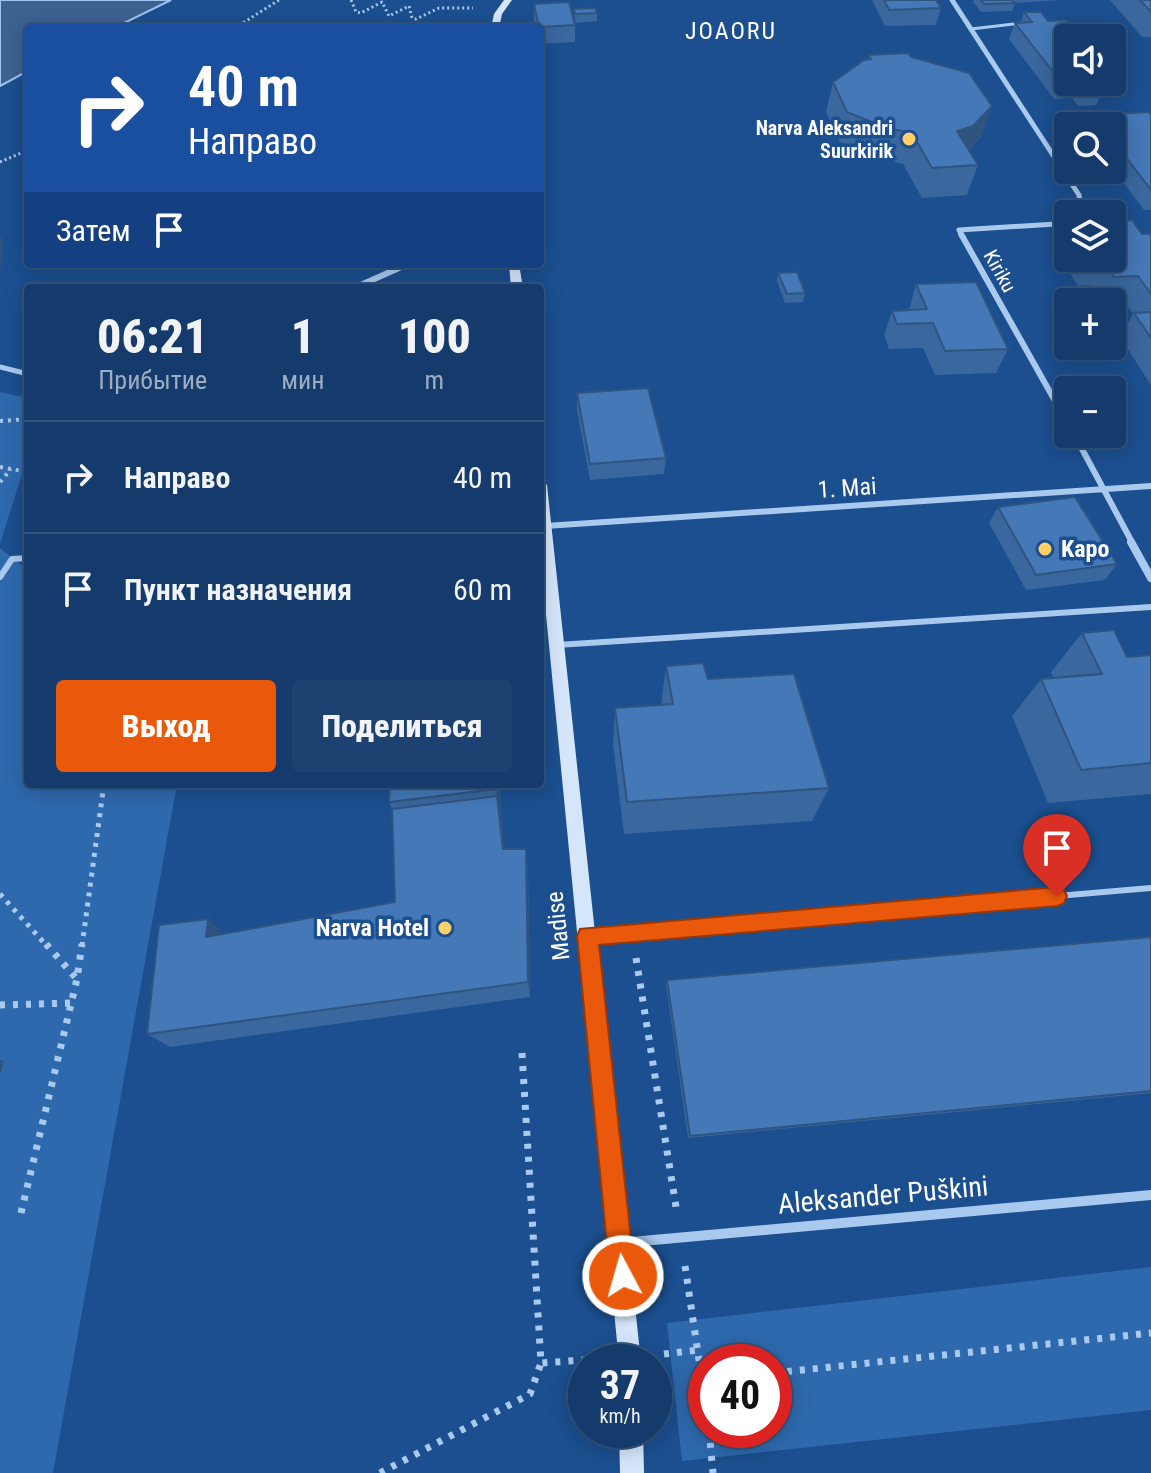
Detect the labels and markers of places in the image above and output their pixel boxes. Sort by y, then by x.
place label: Narva Aleksandri Suurkirik [756,116,893,163]
marker: Narva Aleksandri Suurkirik [900,130,918,148]
place label: Kapo [1061,535,1109,563]
marker: Kapo [1036,540,1054,558]
pin [1023,814,1091,896]
place label: Narva Hotel [316,914,429,942]
marker: Narva Hotel [436,919,454,937]

